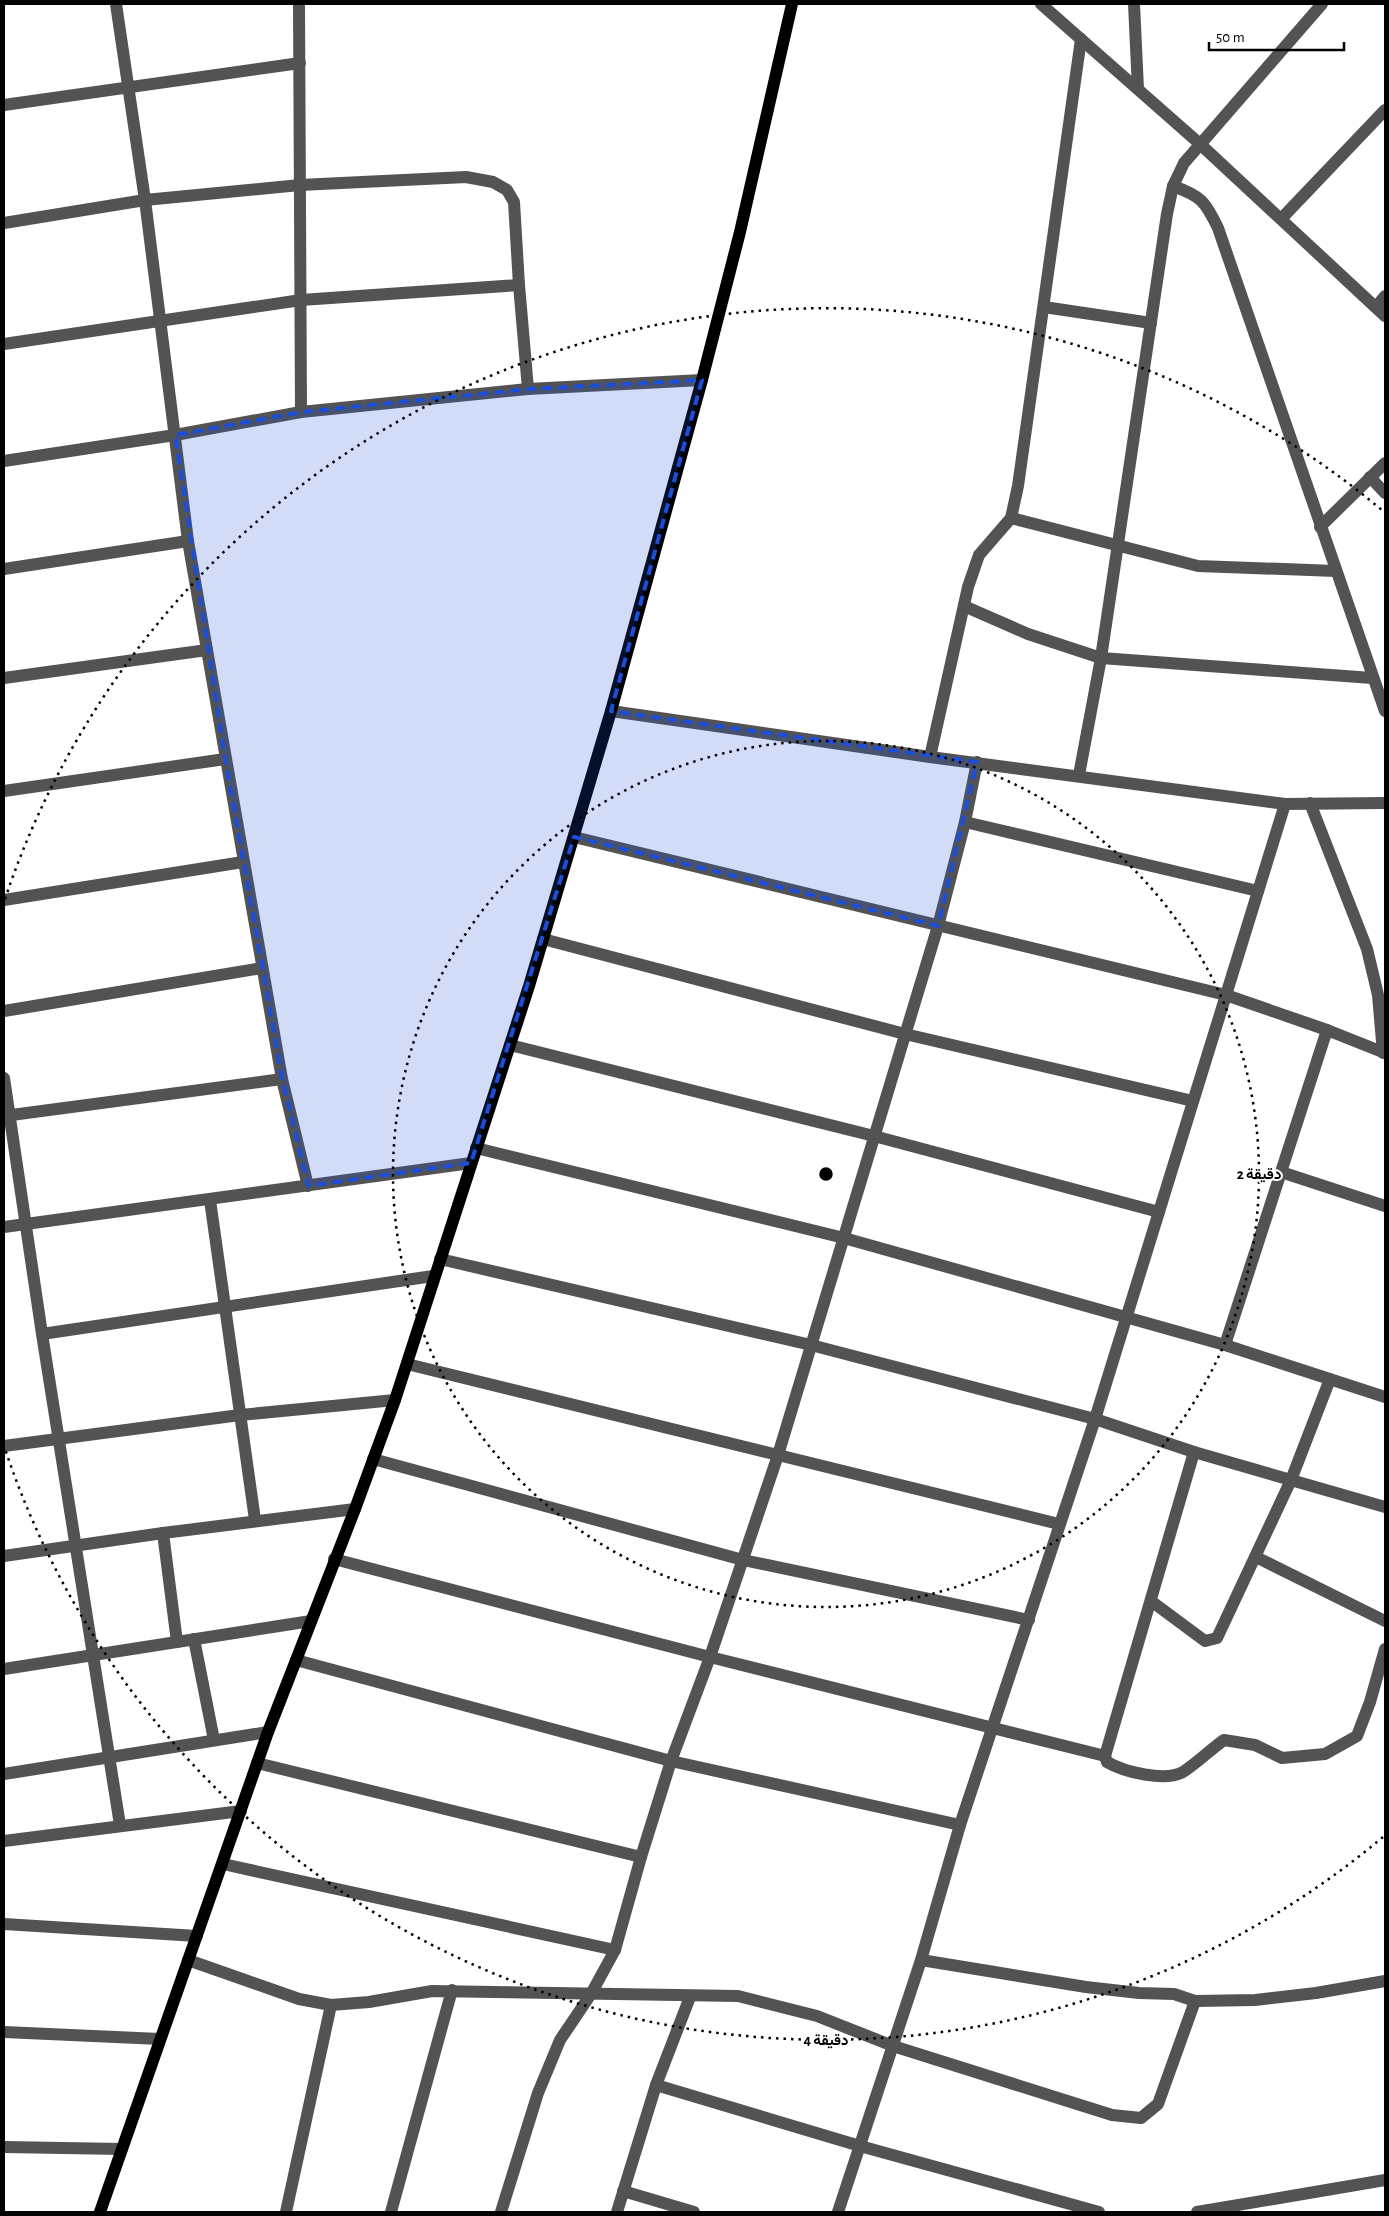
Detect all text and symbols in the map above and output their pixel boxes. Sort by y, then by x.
scale bar [1209,20,1344,52]
text: 50 m [1216,30,1245,45]
centre of rings [817,1165,835,1183]
text: 2 دقيقة [1237,1167,1281,1183]
text: 4 دقيقة [803,2033,849,2049]

